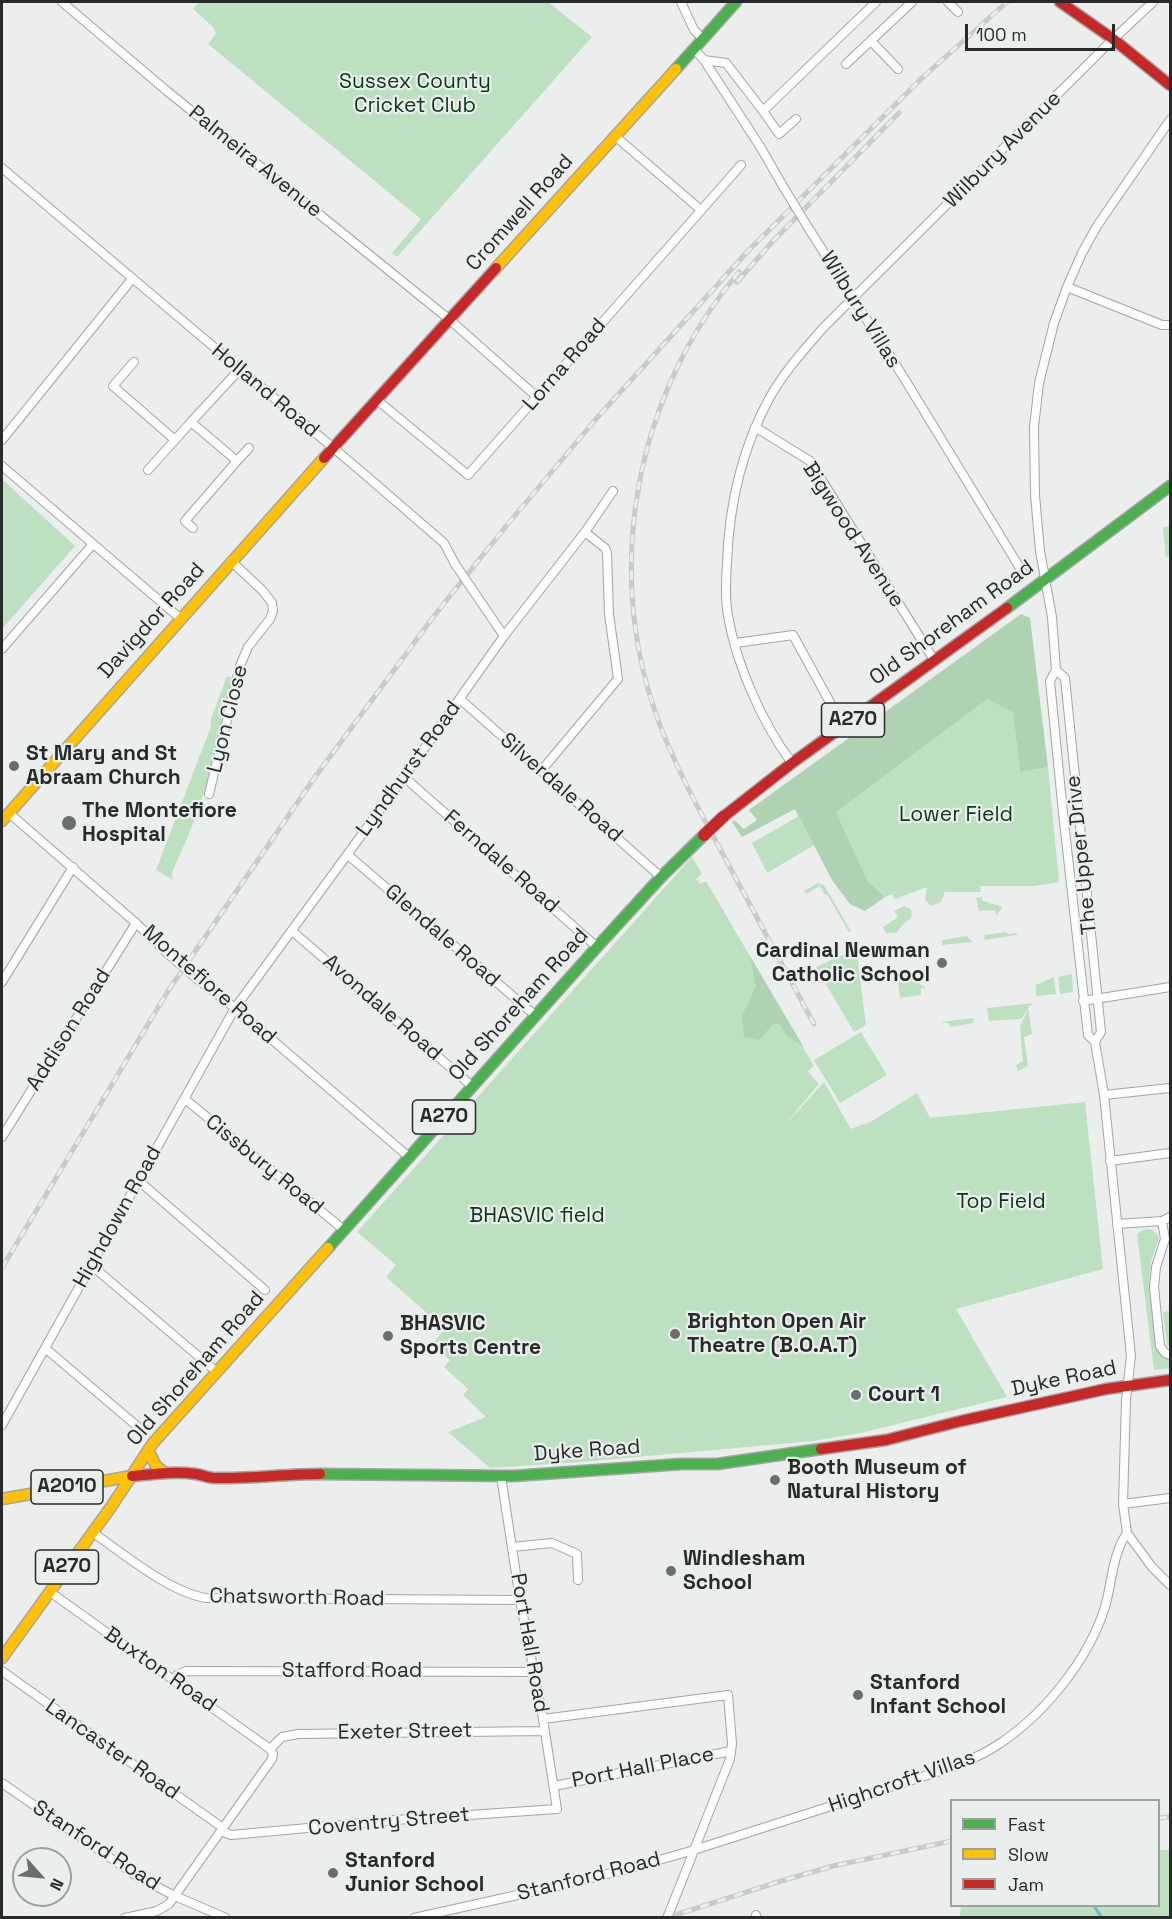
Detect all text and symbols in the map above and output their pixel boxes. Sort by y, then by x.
scale bar [968,12,1118,50]
text: 100 m [976,23,1027,46]
park label: Sussex County Cricket Club [339,69,491,119]
street label: Wilbury Avenue [939,86,1067,214]
street label: Palmeira Avenue [183,100,327,224]
street label: Cromwell Road [461,149,579,277]
street label: Wilbury Villas [814,247,906,373]
street label: Lorna Road [518,314,612,416]
street label: Holland Road [206,339,324,443]
street label: Bigwood Avenue [797,458,909,612]
street label: Old Shoreham Road [865,555,1039,691]
street label: Davigdor Road [94,558,210,684]
street label: Lyon Close [202,662,254,776]
street label: Lyndhurst Road [351,696,467,842]
road number: A270 [822,703,884,737]
street label: Silverdale Road [495,728,627,848]
place label: St Mary and St Abraam Church [26,741,181,791]
marker: St Mary and St Abraam Church [7,759,21,773]
street label: The Upper Drive [1061,774,1103,936]
place label: The Montefiore Hospital [82,798,237,848]
park label: Lower Field [899,802,1013,828]
street label: Ferndale Road [438,805,564,919]
marker: The Montefiore Hospital [60,814,78,832]
street label: Glendale Road [379,879,505,993]
street label: Montefiore Road [137,920,281,1050]
street label: Old Shoreham Road [444,923,594,1087]
place label: Cardinal Newman Catholic School [756,938,930,988]
street label: Avondale Road [317,949,447,1067]
marker: Cardinal Newman Catholic School [935,956,949,970]
street label: Addison Road [21,964,117,1096]
road number: A270 [412,1100,476,1134]
street label: Cissbury Road [200,1110,328,1220]
street label: Highdown Road [69,1142,167,1292]
park label: Top Field [956,1189,1046,1215]
park label: BHASVIC field [469,1203,605,1229]
street label: Old Shoreham Road [122,1286,270,1452]
place label: Brighton Open Air Theatre (B.O.A.T) [687,1309,866,1359]
place label: BHASVIC Sports Centre [400,1311,541,1361]
marker: Brighton Open Air Theatre (B.O.A.T) [668,1327,682,1341]
marker: BHASVIC Sports Centre [381,1329,395,1343]
street label: Dyke Road [1009,1356,1119,1402]
place label: Court 1 [868,1382,940,1408]
marker: Court 1 [849,1388,863,1402]
street label: Dyke Road [533,1435,641,1467]
place label: Booth Museum of Natural History [787,1455,967,1505]
road number: A2010 [31,1470,103,1504]
marker: Booth Museum of Natural History [768,1473,782,1487]
place label: Windlesham School [683,1546,805,1596]
road number: A270 [36,1550,98,1584]
marker: Windlesham School [664,1564,678,1578]
street label: Port Hall Road [504,1571,554,1715]
street label: Chatsworth Road [209,1584,385,1612]
street label: Buxton Road [99,1622,221,1718]
street label: Stafford Road [282,1658,422,1684]
place label: Stanford Infant School [870,1670,1006,1720]
marker: Stanford Infant School [851,1688,865,1702]
street label: Lancaster Road [40,1694,184,1806]
street label: Exeter Street [337,1718,473,1746]
street label: Port Hall Place [570,1742,716,1794]
street label: Highcroft Villas [825,1745,979,1819]
street label: Stanford Road [28,1795,164,1897]
legend [950,1799,1160,1907]
street label: Coventry Street [307,1802,471,1842]
text: Fast [1008,1813,1045,1836]
text: Slow [1008,1843,1049,1866]
north arrow [12,1847,72,1907]
street label: Stanford Road [515,1847,663,1907]
place label: Stanford Junior School [345,1848,484,1898]
marker: Stanford Junior School [326,1866,340,1880]
text: Jam [1008,1873,1044,1896]
text: N [45,1875,68,1894]

